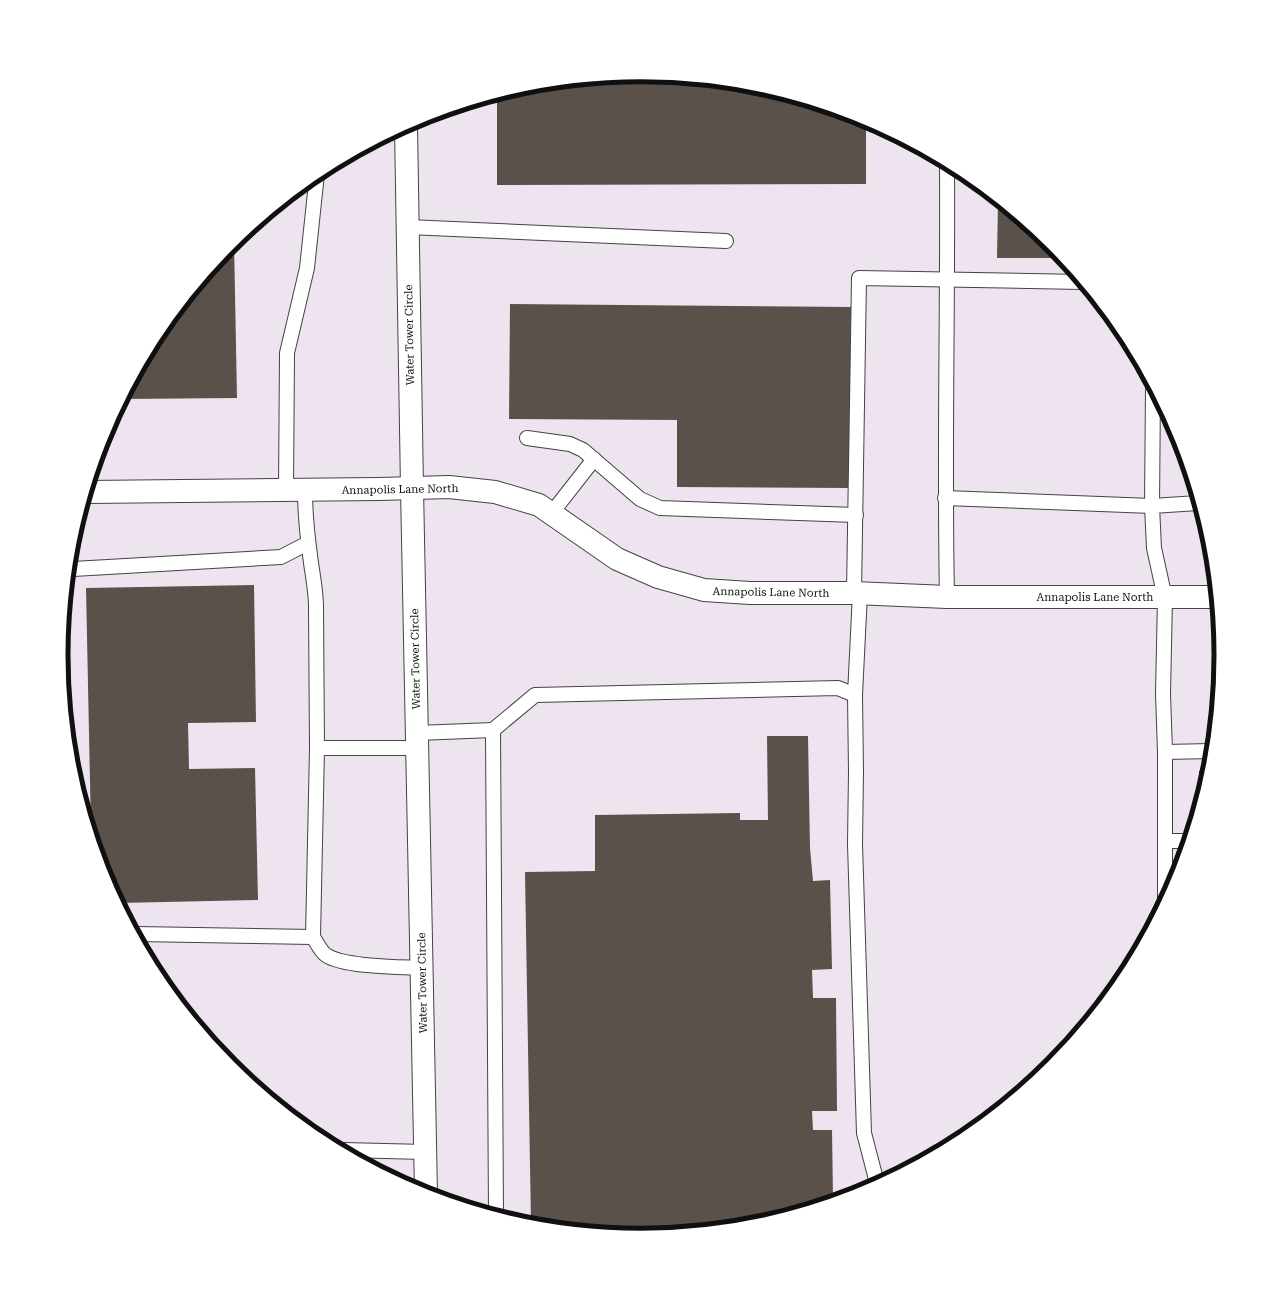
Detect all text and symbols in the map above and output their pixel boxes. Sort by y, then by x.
street label: Water Tower Circle [402,284,417,385]
street label: Annapolis Lane North [341,482,459,497]
street label: Annapolis Lane North [712,585,830,600]
street label: Annapolis Lane North [1037,591,1153,604]
street label: Water Tower Circle [408,608,423,709]
street label: Water Tower Circle [415,932,430,1033]

